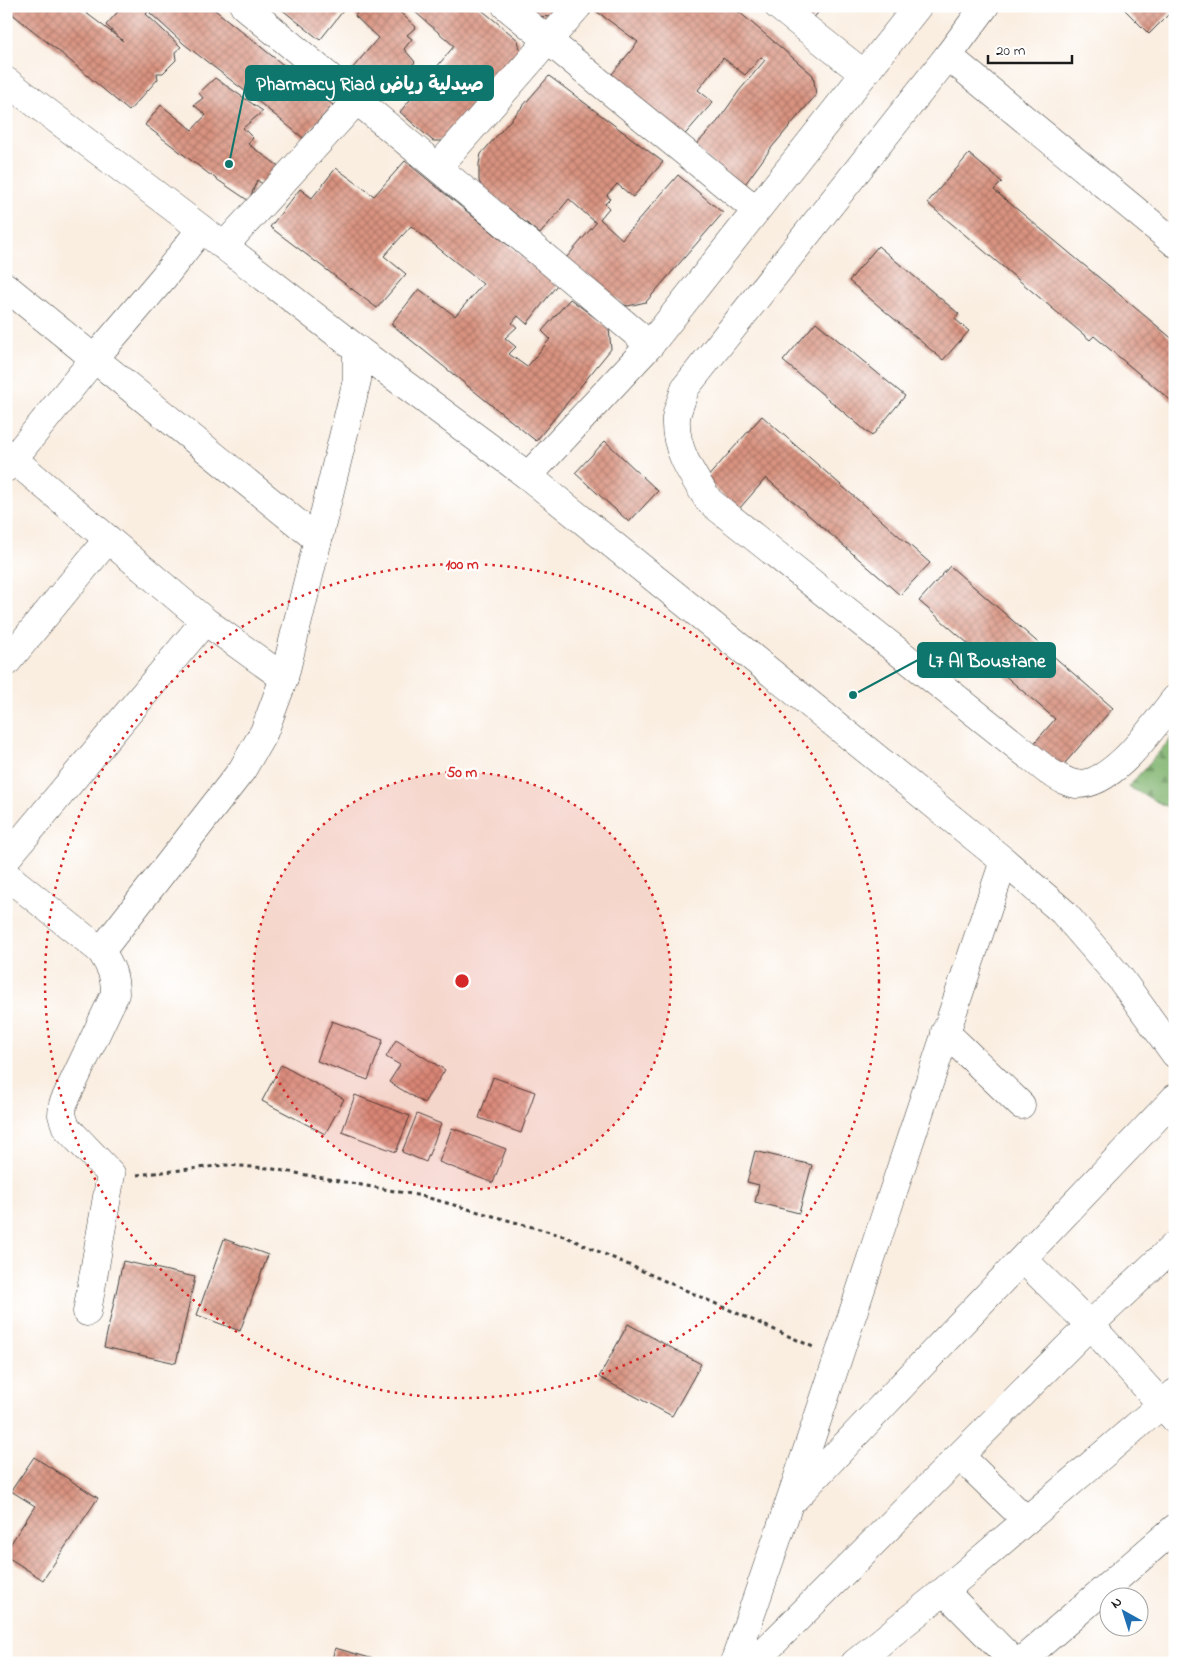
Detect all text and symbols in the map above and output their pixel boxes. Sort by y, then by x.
scale bar [988,32,1072,64]
text: 20 m [996,40,1026,62]
callout: Pharmacy Riad صيدلية رياض [246,66,493,100]
text: Pharmacy Riad صيدلية رياض [256,72,484,101]
text: 100 m [445,554,479,576]
callout: L7 Al Boustane [918,643,1055,677]
text: L7 Al Boustane [929,649,1046,676]
text: 50 m [447,762,478,784]
centre of rings [453,972,471,990]
north arrow [1098,1586,1148,1636]
text: N [1106,1592,1127,1614]

